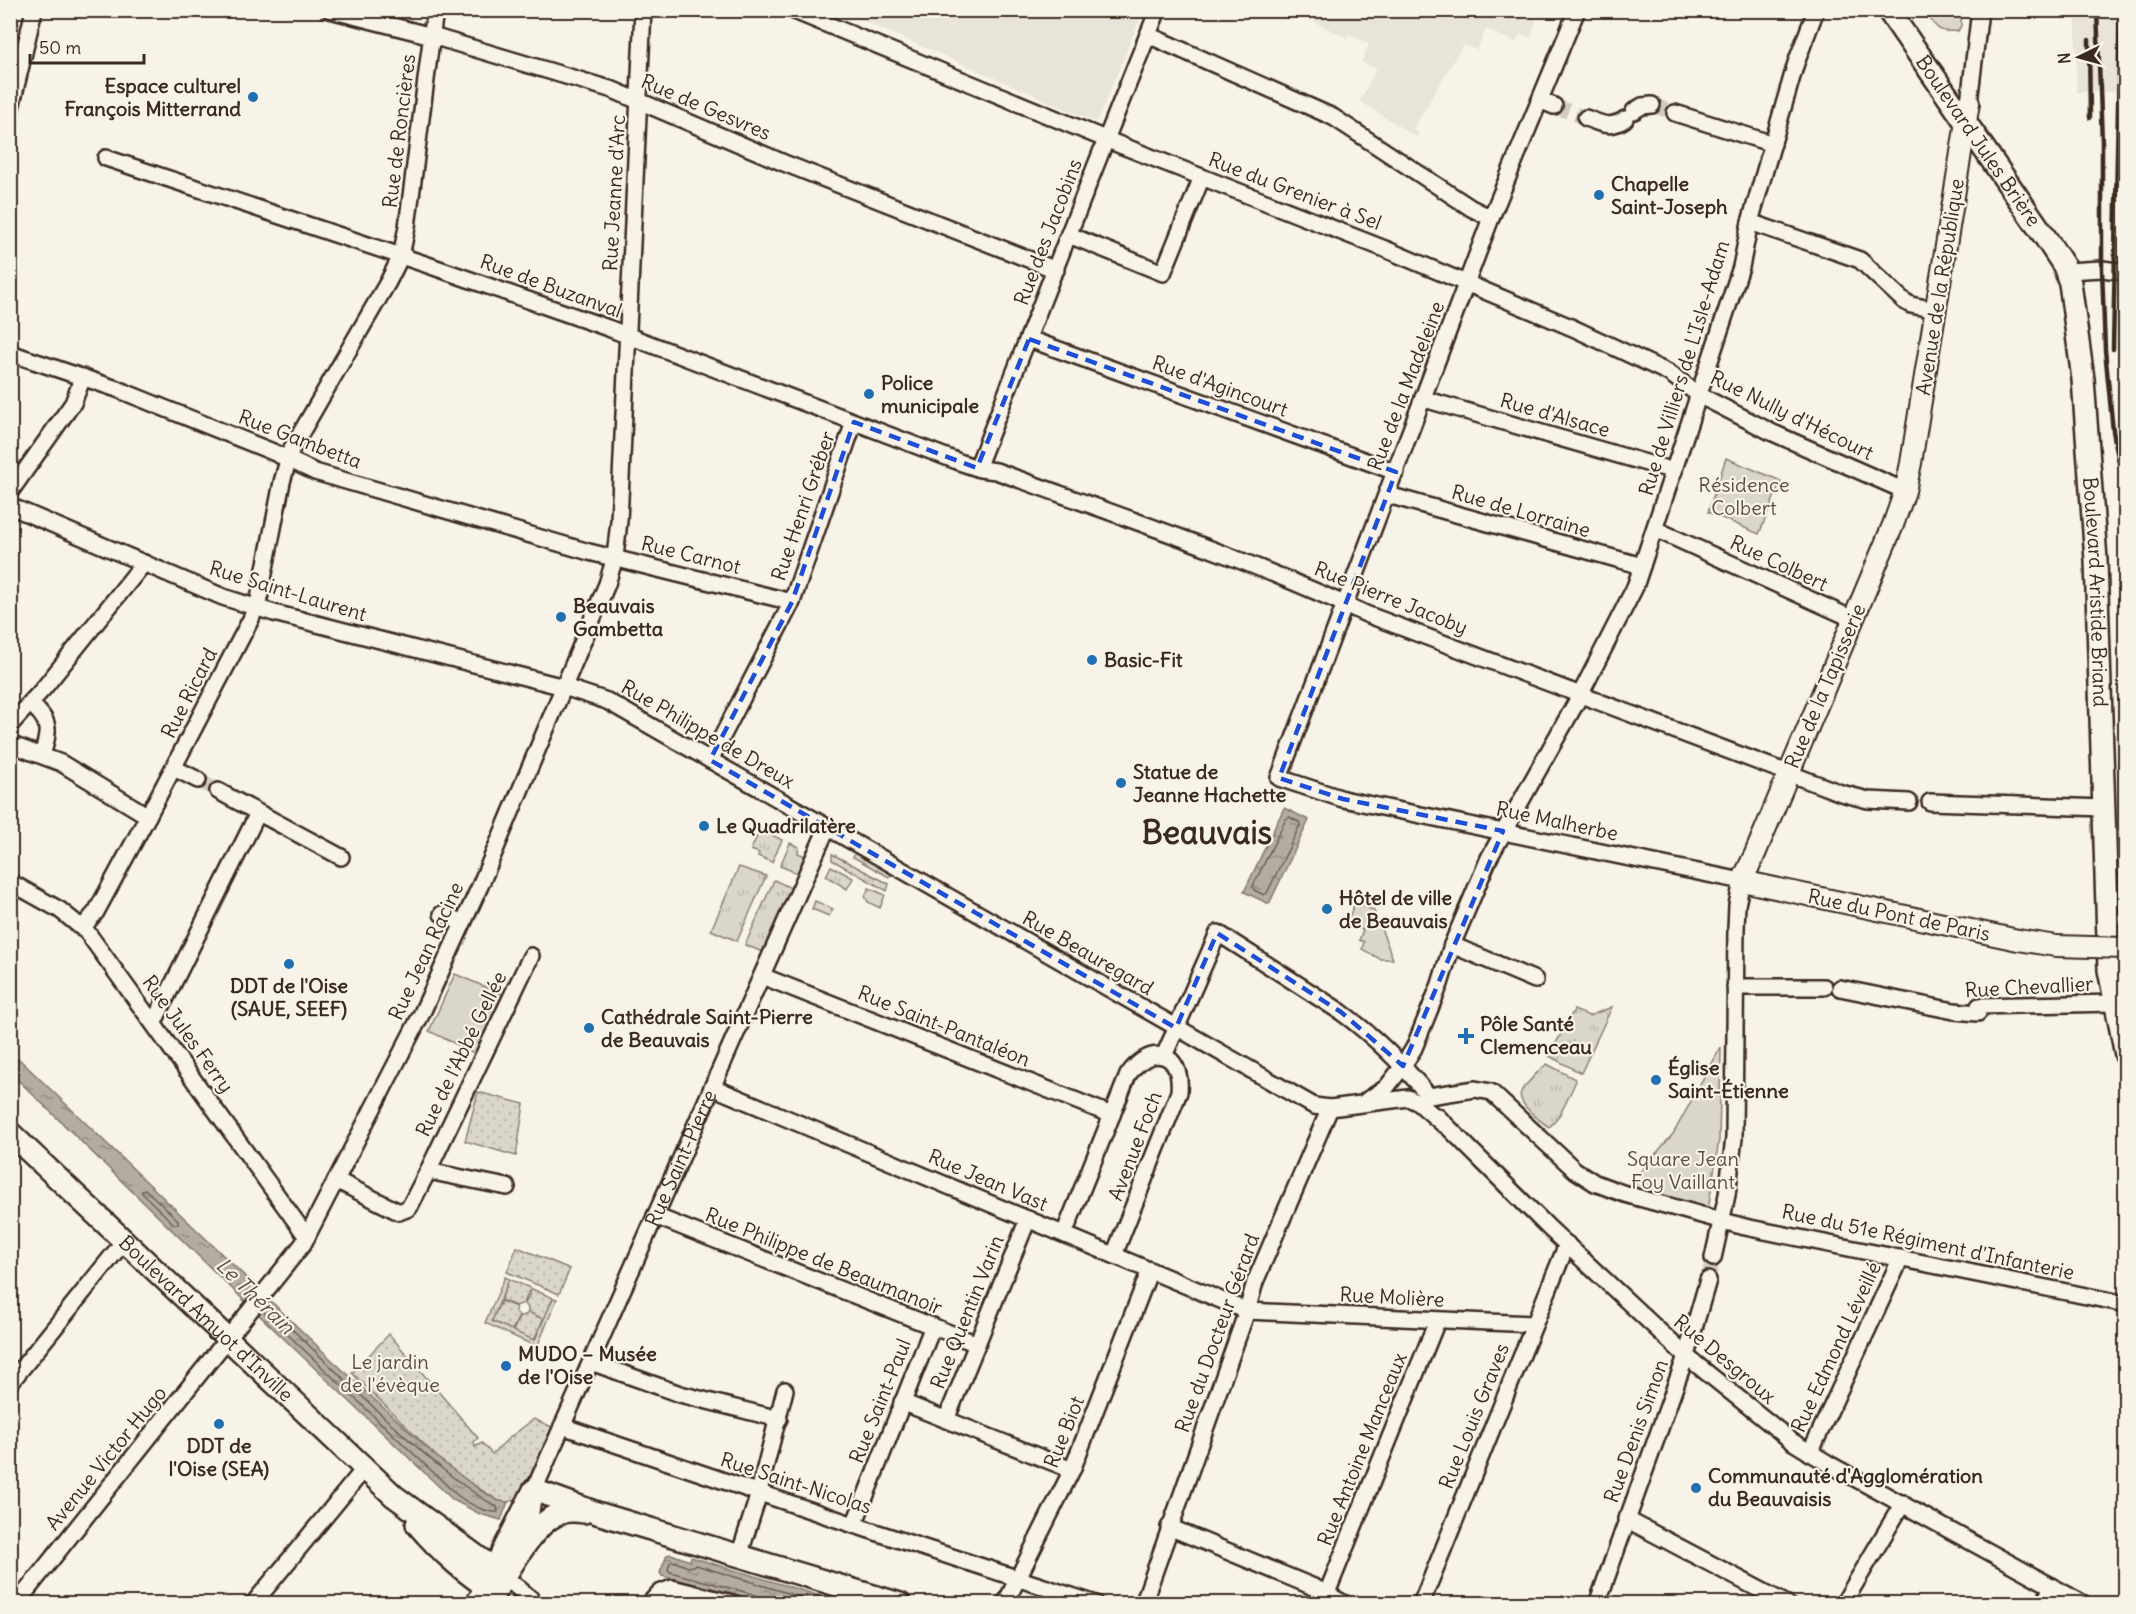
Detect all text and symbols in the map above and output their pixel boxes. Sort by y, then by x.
scale bar [30,27,144,65]
north arrow [2049,27,2109,87]
text: 50 m [39,36,81,59]
street label: Boulevard Jules Brière [1911,50,2047,231]
street label: Rue de Roncières [377,52,420,209]
text: N [2054,52,2075,65]
street label: Rue de Gesvres [638,68,775,145]
place label: Espace culturel François Mitterrand [64,73,241,121]
marker: Espace culturel François Mitterrand [246,90,260,104]
street label: Rue Jeanne d'Arc [597,114,630,272]
street label: Rue du Grenier à Sel [1205,146,1385,235]
street label: Rue des Jacobins [1008,155,1087,309]
place label: Chapelle Saint-Joseph [1611,171,1728,219]
street label: Avenue de la République [1910,177,1969,397]
marker: Chapelle Saint-Joseph [1592,188,1606,202]
street label: Rue de Villiers de L'Isle-Adam [1633,237,1734,498]
street label: Rue de Buzanval [477,248,626,323]
street label: Rue de la Madeleine [1362,298,1449,474]
street label: Rue d'Agincourt [1149,349,1292,422]
street label: Rue Nully d'Hécourt [1707,364,1878,465]
place label: Police municipale [881,370,979,418]
marker: Police municipale [862,387,876,401]
street label: Rue d'Alsace [1497,387,1613,442]
street label: Rue Gambetta [235,404,365,473]
street label: Rue Henri Gréber [765,428,840,584]
park label: Résidence Colbert [1698,472,1790,520]
street label: Boulevard Aristide Briand [2078,476,2114,708]
street label: Rue de Lorraine [1449,479,1593,542]
street label: Rue Colbert [1726,529,1832,596]
street label: Rue Carnot [639,530,744,579]
street label: Rue Saint-Laurent [206,555,370,626]
street label: Rue Pierre Jacoby [1311,555,1472,640]
place label: Beauvais Gambetta [573,593,664,641]
street label: Rue de la Tapisserie [1779,600,1871,772]
marker: Beauvais Gambetta [554,610,568,624]
street label: Rue Ricard [155,643,222,742]
place label: Basic-Fit [1104,647,1183,672]
marker: Basic-Fit [1085,653,1099,667]
street label: Rue Philippe de Dreux [617,674,800,794]
place label: Statue de Jeanne Hachette [1133,759,1286,807]
marker: Statue de Jeanne Hachette [1114,776,1128,790]
street label: Rue Malherbe [1494,795,1620,846]
district label: Beauvais [1142,812,1272,853]
place label: Le Quadrilatère [716,813,856,838]
marker: Le Quadrilatère [697,819,711,833]
street label: Rue Jean Racine [383,878,468,1024]
street label: Rue du Pont de Paris [1806,883,1992,946]
place label: Hôtel de ville de Beauvais [1339,885,1452,933]
marker: Hôtel de ville de Beauvais [1320,902,1334,916]
street label: Rue Beauregard [1018,905,1158,1000]
marker: DDT de l'Oise (SAUE, SEEF) [282,957,296,971]
street label: Rue de l'Abbé Gellée [410,967,511,1140]
street label: Rue Jules Ferry [137,970,239,1097]
street label: Rue Chevallier [1964,971,2094,1002]
place label: DDT de l'Oise (SAUE, SEEF) [230,973,348,1021]
street label: Rue Saint-Pantaléon [854,980,1034,1072]
place label: Cathédrale Saint-Pierre de Beauvais [601,1004,813,1052]
place label: Pôle Santé Clemenceau [1480,1011,1592,1059]
marker: Cathédrale Saint-Pierre de Beauvais [582,1021,596,1035]
marker: Pôle Santé Clemenceau [1457,1027,1475,1045]
place label: Église Saint-Étienne [1668,1055,1789,1103]
marker: Église Saint-Étienne [1649,1073,1663,1087]
street label: Rue Saint-Pierre [639,1086,722,1230]
street label: Avenue Foch [1102,1088,1167,1204]
street label: Rue Jean Vast [925,1143,1052,1216]
park label: Square Jean Foy Vaillant [1627,1146,1739,1194]
street label: Rue du 51e Régiment d'Infanterie [1780,1198,2077,1285]
street label: Rue Philippe de Beaumanoir [702,1201,946,1320]
street label: Boulevard Amyot d'Inville [114,1230,299,1406]
street label: Rue du Docteur Gérard [1169,1230,1264,1436]
street label: Rue Quentin Varin [924,1231,1009,1392]
water label: Le Thérain [210,1252,301,1340]
street label: Rue Edmond Léveillé [1785,1257,1886,1436]
street label: Rue Molière [1339,1281,1445,1312]
street label: Rue Desgroux [1669,1309,1782,1409]
street label: Rue Saint-Paul [843,1335,916,1467]
street label: Rue Louis Graves [1433,1339,1514,1492]
place label: MUDO – Musée de l'Oise [518,1341,657,1389]
street label: Rue Antoine Manceaux [1311,1348,1412,1549]
park label: Le jardin de l'évèque [340,1349,440,1397]
street label: Rue Denis Simon [1598,1356,1673,1506]
marker: MUDO – Musée de l'Oise [499,1359,513,1373]
street label: Avenue Victor Hugo [40,1381,171,1535]
street label: Rue Biot [1038,1392,1089,1471]
marker: DDT de l'Oise (SEA) [212,1417,226,1431]
place label: DDT de l'Oise (SEA) [169,1433,269,1481]
street label: Rue Saint-Nicolas [717,1446,875,1519]
place label: Communauté d'Agglomération du Beauvaisis [1708,1463,1983,1511]
marker: Communauté d'Agglomération du Beauvaisis [1689,1481,1703,1495]

